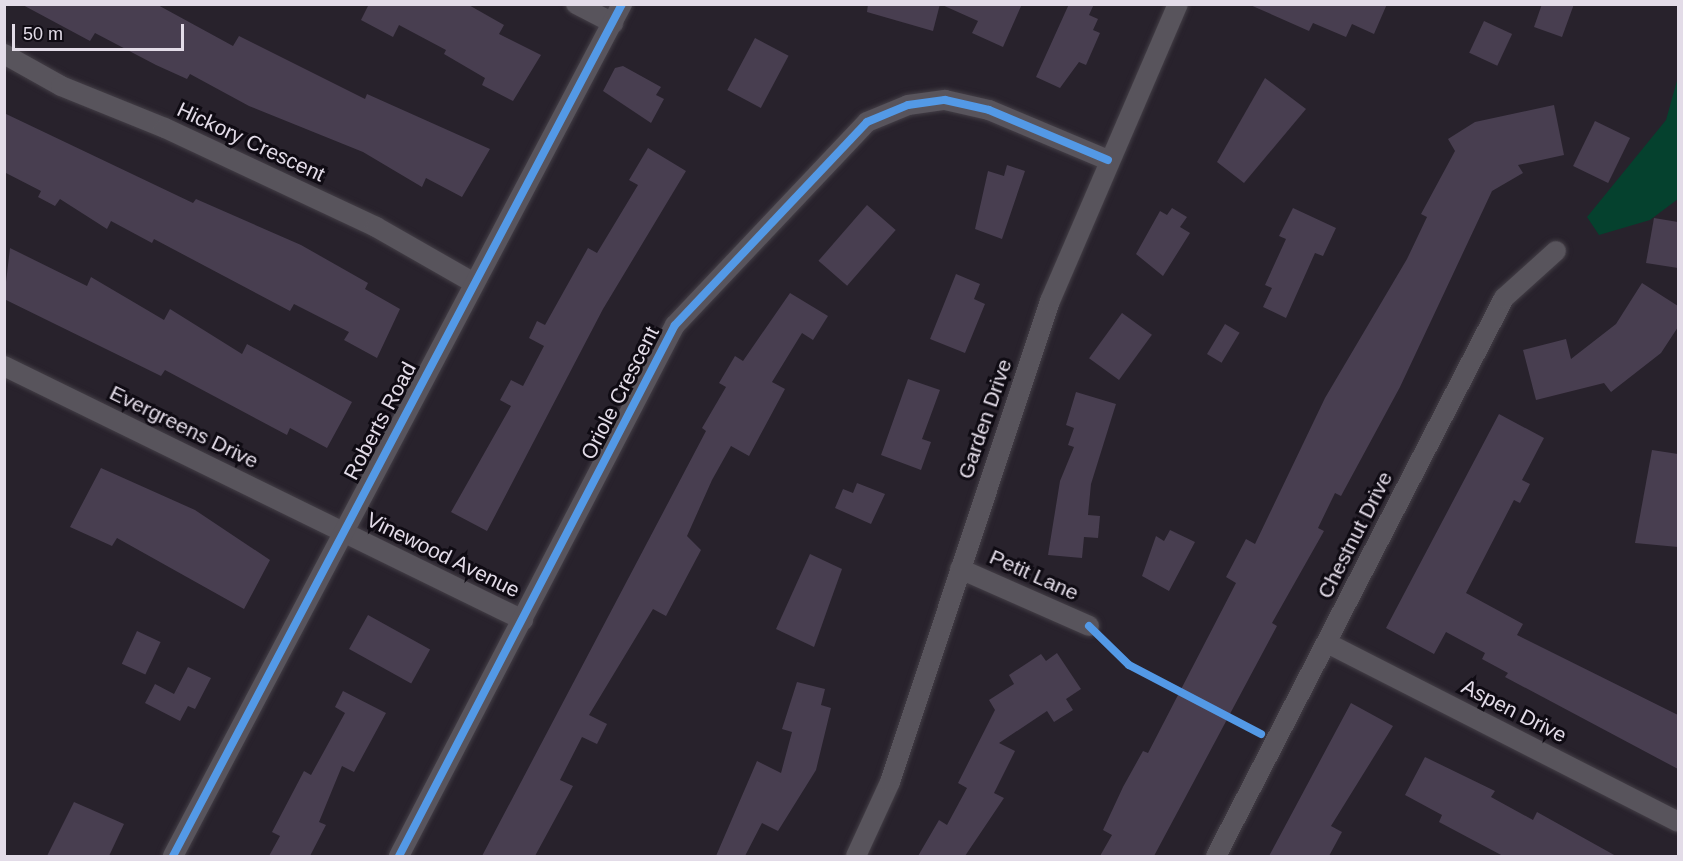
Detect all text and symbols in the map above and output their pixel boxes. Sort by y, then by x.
scale bar [15,12,188,50]
text: 50 m [23,24,63,44]
street label: Hickory Crescent [173,97,329,187]
street label: Oriole Crescent [576,322,664,464]
street label: Garden Drive [953,356,1017,482]
street label: Roberts Road [338,358,422,484]
street label: Evergreens Drive [106,380,262,474]
street label: Chestnut Drive [1312,467,1398,603]
street label: Vinewood Avenue [362,507,524,603]
street label: Petit Lane [986,544,1082,606]
street label: Aspen Drive [1457,674,1571,748]

